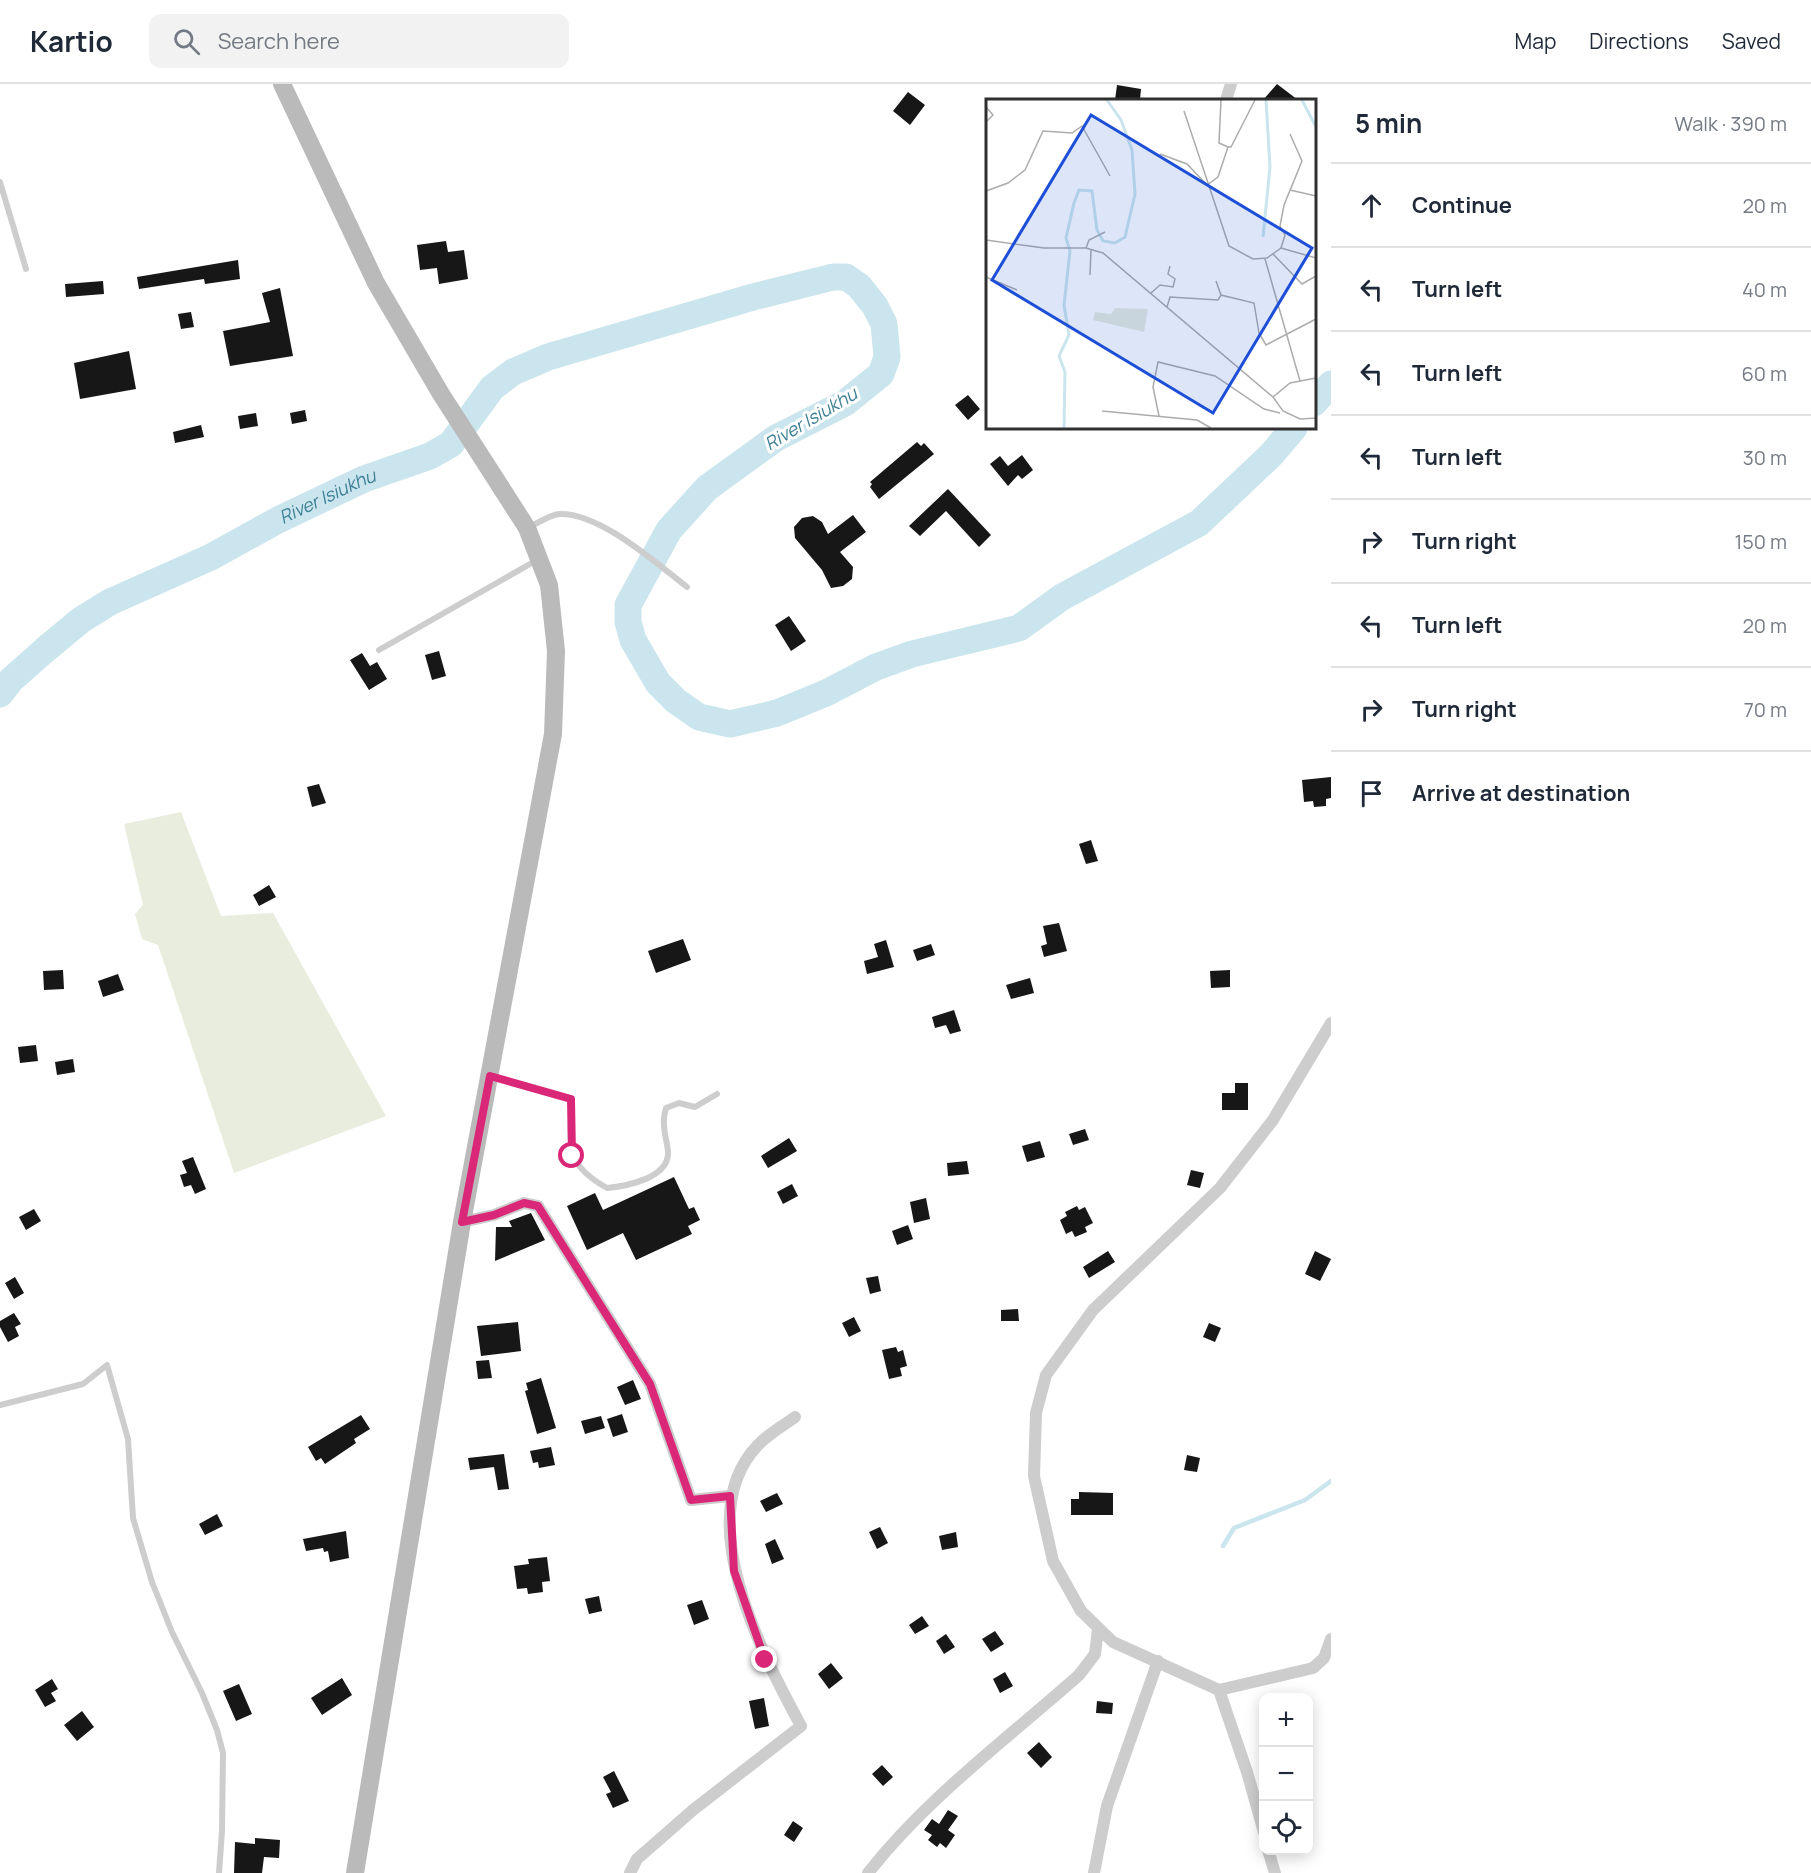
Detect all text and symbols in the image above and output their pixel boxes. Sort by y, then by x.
search box [149,14,569,68]
text: Kartio [30,22,113,60]
icon: search [170,25,203,58]
text: Search here [218,26,340,56]
text: Map [1515,27,1556,55]
text: Directions [1589,27,1689,55]
text: Saved [1722,27,1781,55]
inset map [986,99,1316,429]
text: 5 min [1355,105,1422,141]
text: Walk · 390 m [1674,110,1787,137]
icon: ahead [1355,189,1388,222]
text: Continue [1412,190,1512,220]
text: 20 m [1742,192,1787,219]
icon: left [1355,273,1388,306]
text: Turn left [1412,274,1502,304]
text: 40 m [1742,276,1787,303]
icon: left [1355,357,1388,390]
text: Turn left [1412,358,1502,388]
text: 60 m [1741,360,1787,387]
water label: River Isiukhu [760,380,862,455]
icon: left [1355,441,1388,474]
text: Turn left [1412,442,1502,472]
text: 30 m [1743,444,1787,471]
water label: River Isiukhu [275,463,380,529]
icon: right [1355,525,1388,558]
text: Turn right [1412,526,1517,556]
text: 150 m [1734,528,1787,555]
icon: left [1355,609,1388,642]
text: Turn left [1412,610,1502,640]
text: 20 m [1742,612,1787,639]
icon: right [1355,693,1388,726]
text: Turn right [1412,694,1517,724]
text: 70 m [1744,696,1787,723]
icon: arrive [1355,777,1388,810]
text: Arrive at destination [1412,778,1630,808]
route start [558,1142,584,1168]
route end [751,1646,777,1672]
map controls [1259,1693,1313,1855]
button: + [1259,1693,1313,1747]
button: − [1259,1747,1313,1801]
button: locate [1259,1801,1313,1855]

